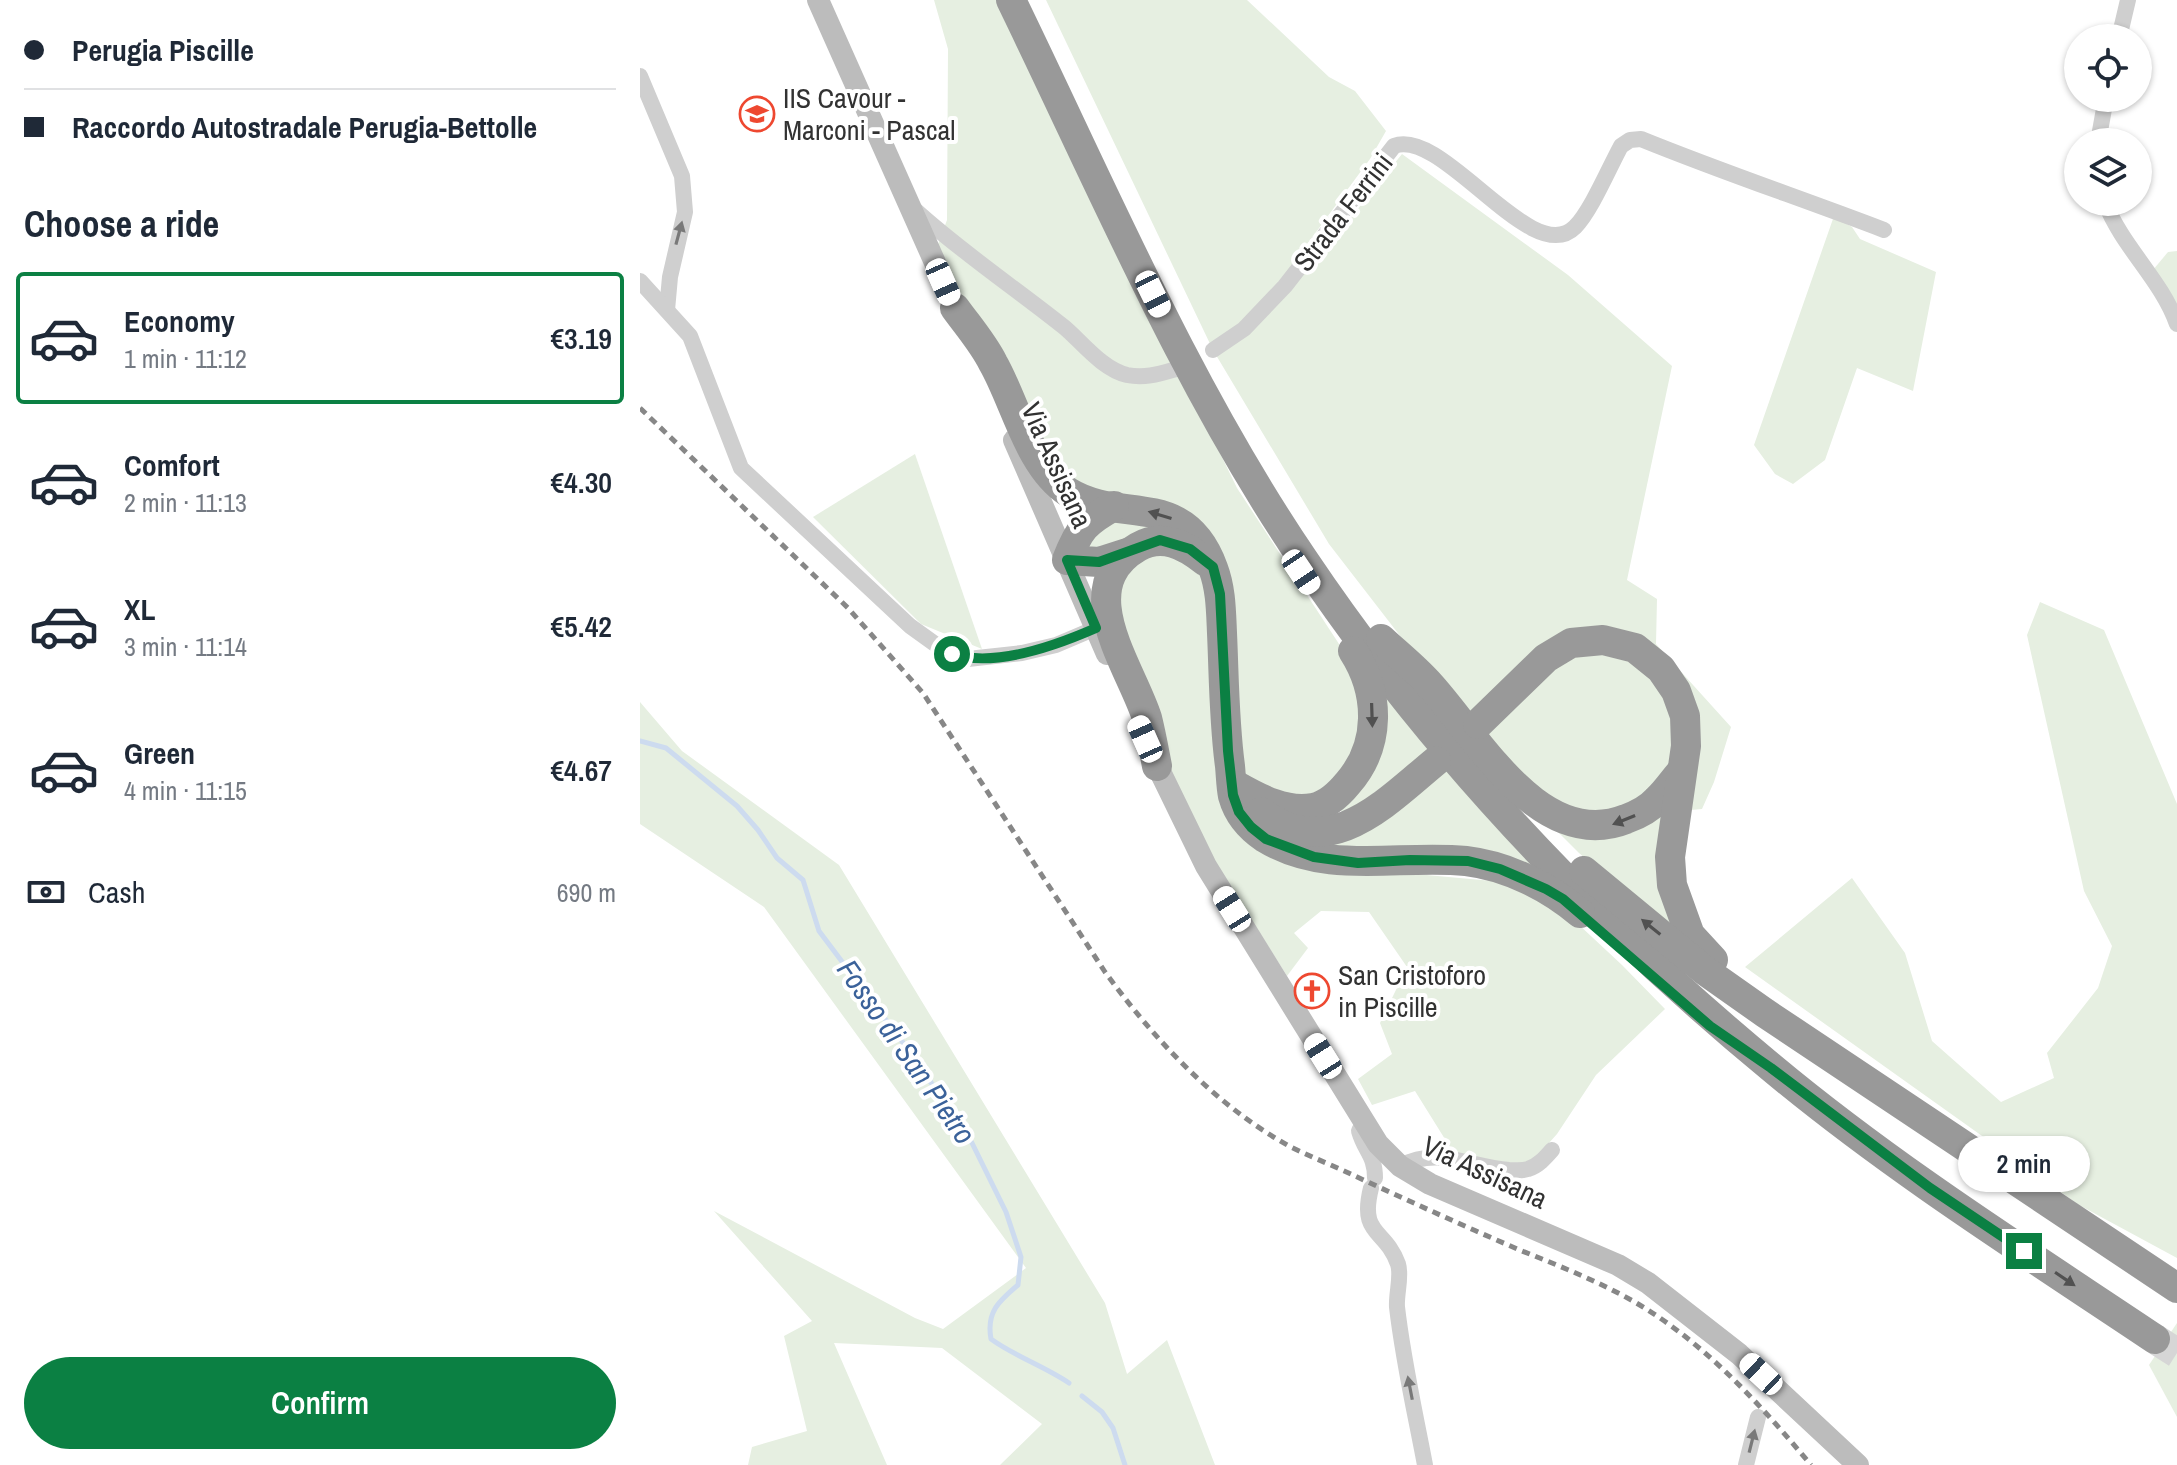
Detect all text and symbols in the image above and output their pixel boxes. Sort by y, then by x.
map controls [2064,24,2152,216]
button: locate [2064,24,2152,112]
text: Perugia Piscille [72,30,254,70]
place label: IIS Cavour - Marconi - Pascal [783,79,955,149]
school or university icon: IIS Cavour - Marconi - Pascal [738,95,776,133]
text: Raccordo Autostradale Perugia-Bettolle [72,107,537,147]
button: layers [2064,128,2152,216]
street label: Strada Ferrini [1285,145,1401,279]
text: Choose a ride [24,200,219,248]
one-way arrow [674,221,686,246]
car [922,255,964,309]
car [1132,267,1174,321]
text: Economy [124,301,235,341]
icon: car [28,302,100,374]
text: €3.19 [550,318,612,358]
text: 1 min · 11:12 [124,341,247,376]
street label: Via Assisana [1012,396,1102,534]
text: Comfort [124,445,220,485]
icon: car [28,446,100,518]
text: €4.30 [550,462,612,502]
text: 2 min · 11:13 [124,485,247,520]
one-way arrow [1147,508,1171,521]
car [1278,545,1324,599]
text: XL [124,589,155,629]
icon: car [28,590,100,662]
text: €5.42 [550,606,612,646]
text: 3 min · 11:14 [124,629,247,664]
route start [934,636,970,672]
one-way arrow [1366,703,1379,728]
car [1124,712,1166,766]
text: Green [124,733,195,773]
icon: car [28,734,100,806]
text: €4.67 [550,750,612,790]
text: 4 min · 11:15 [124,773,247,808]
one-way arrow [1612,814,1636,827]
icon: cash [24,870,68,914]
text: Cash [88,872,145,912]
text: 690 m [557,875,616,910]
car [1209,882,1255,936]
one-way arrow [1641,919,1661,936]
water label: Fosso di San Pietro [828,951,985,1152]
place label: San Cristoforo in Piscille [1338,956,1486,1026]
church icon: San Cristoforo in Piscille [1293,972,1331,1010]
car [1300,1029,1346,1083]
street label: Via Assisana [1416,1127,1554,1218]
callout: 2 min [1958,1135,2090,1191]
text: 2 min [1997,1146,2051,1181]
route end [2006,1233,2042,1269]
one-way arrow [2055,1271,2076,1286]
car [1735,1349,1787,1399]
button: Confirm [24,1357,616,1449]
one-way arrow [1403,1376,1416,1401]
one-way arrow [1746,1428,1759,1453]

